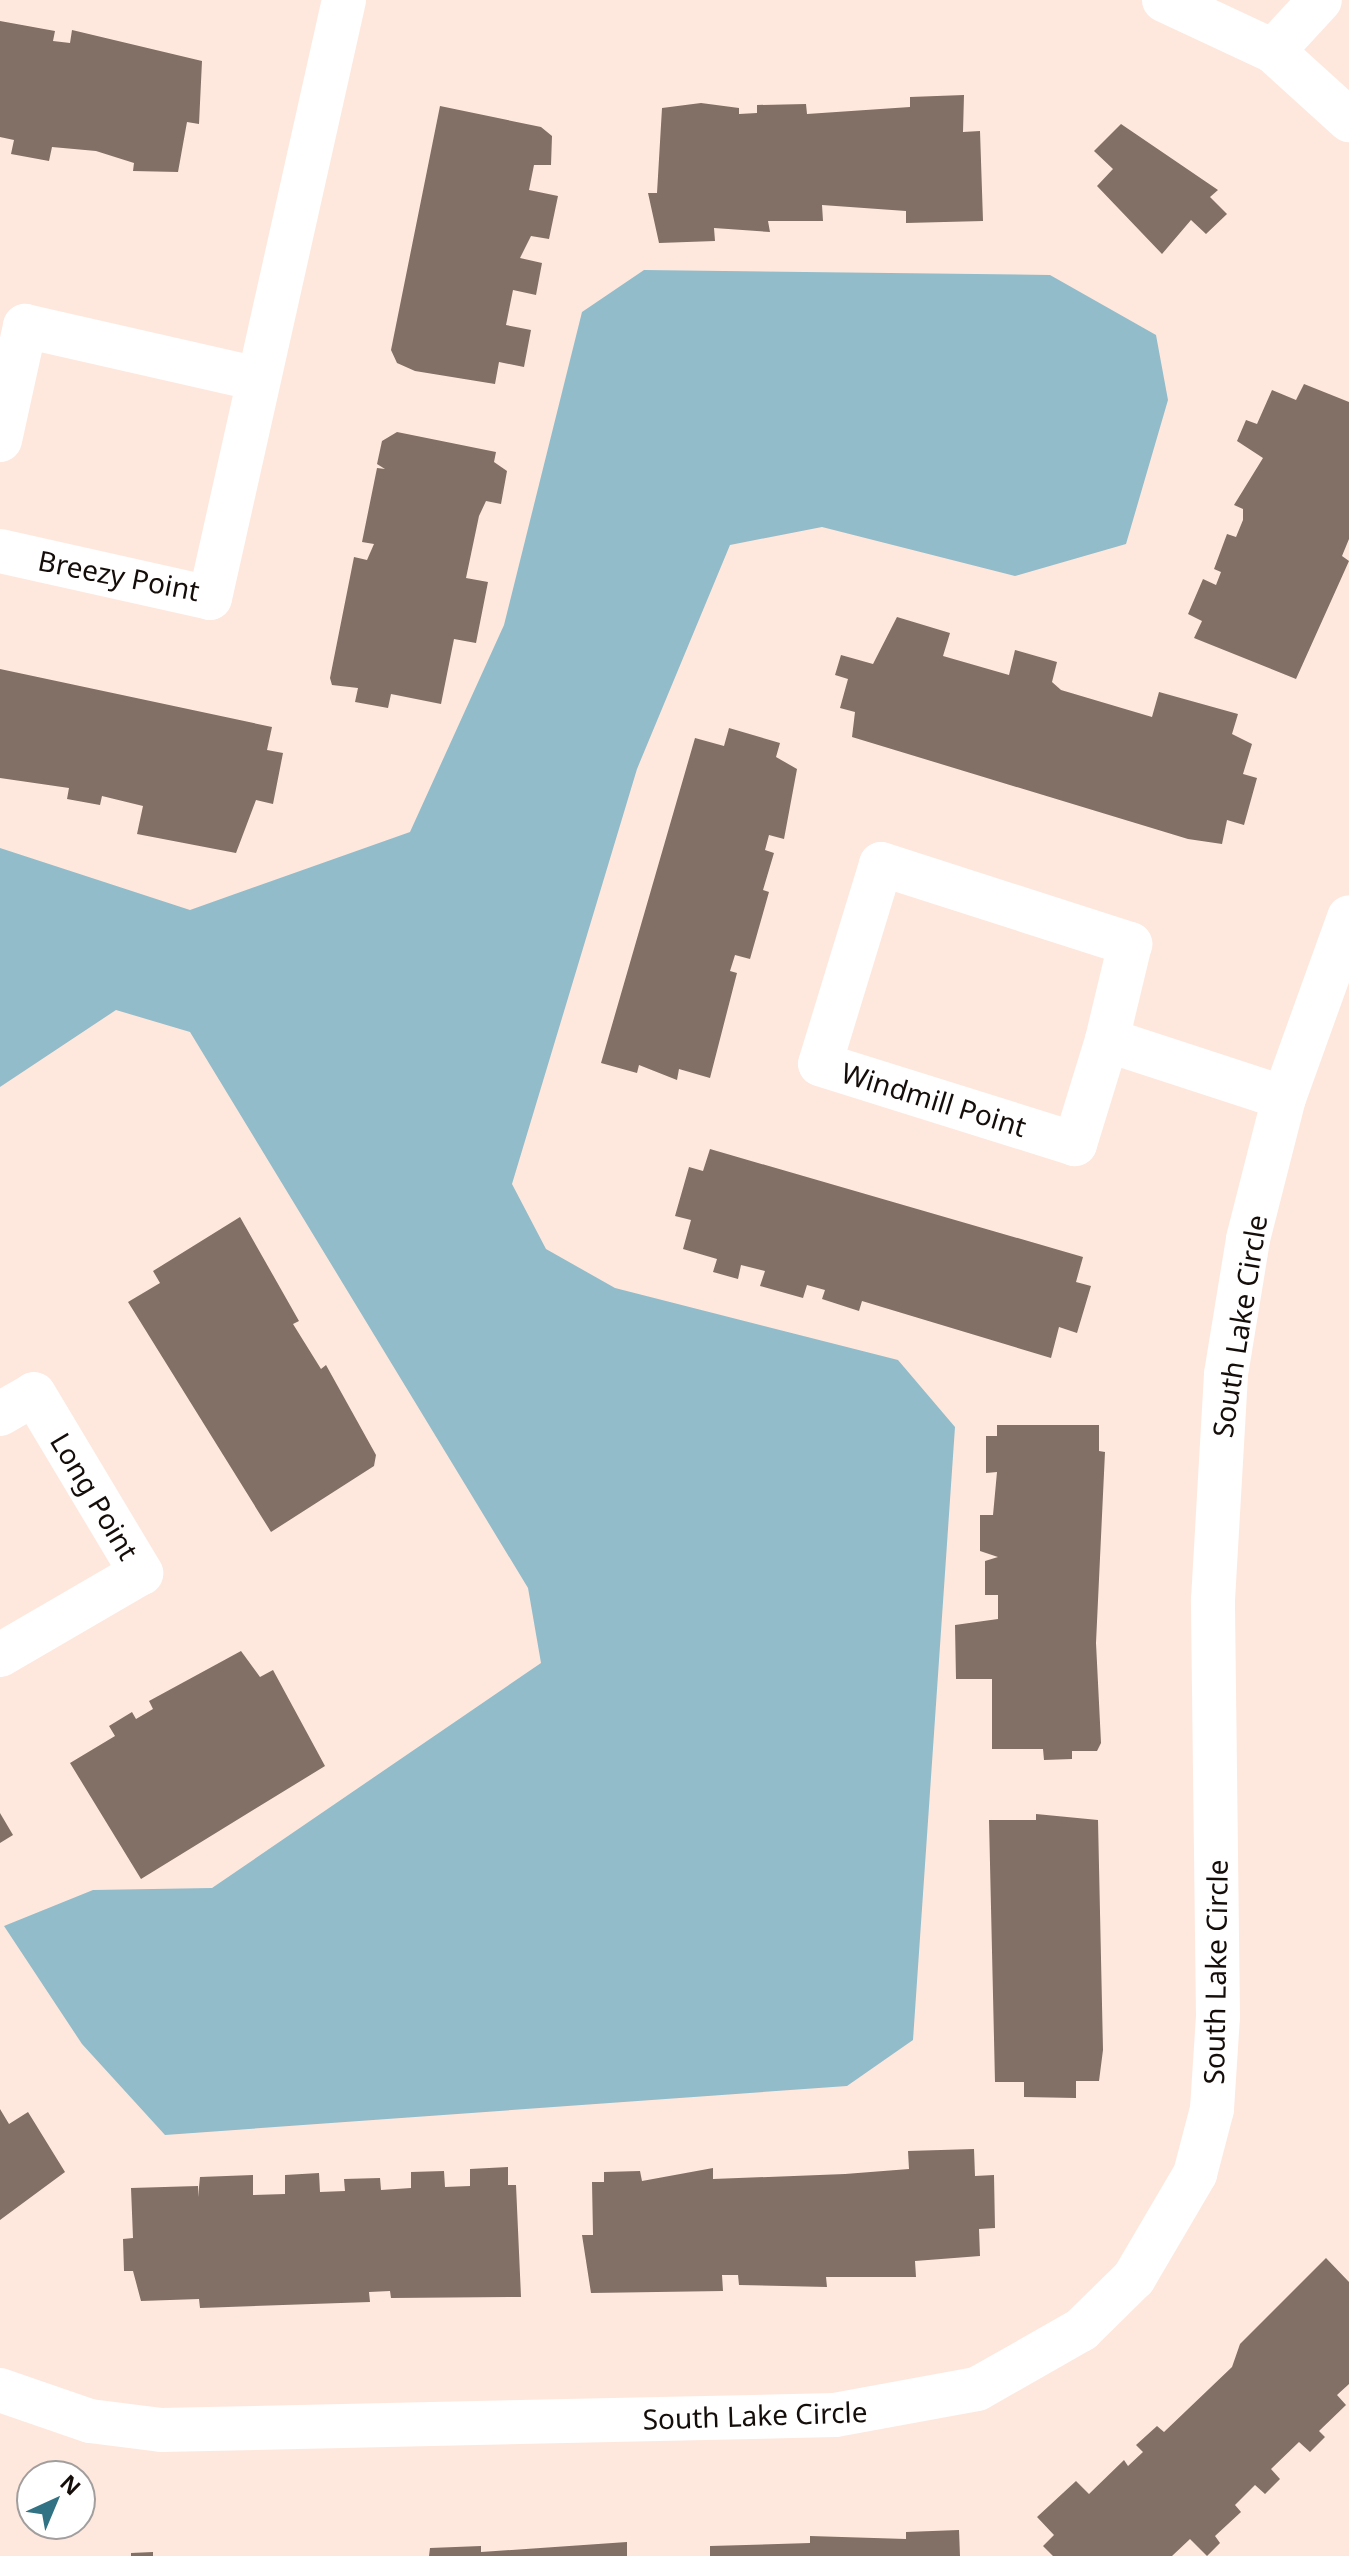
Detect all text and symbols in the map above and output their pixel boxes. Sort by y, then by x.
street label: Breezy Point [35,543,203,607]
street label: Windmill Point [838,1055,1030,1143]
street label: South Lake Circle [1205,1212,1273,1440]
street label: Long Point [44,1427,146,1565]
street label: South Lake Circle [1196,1859,1234,2085]
street label: South Lake Circle [642,2394,868,2436]
north arrow [16,2460,96,2540]
text: N [54,2467,88,2501]

